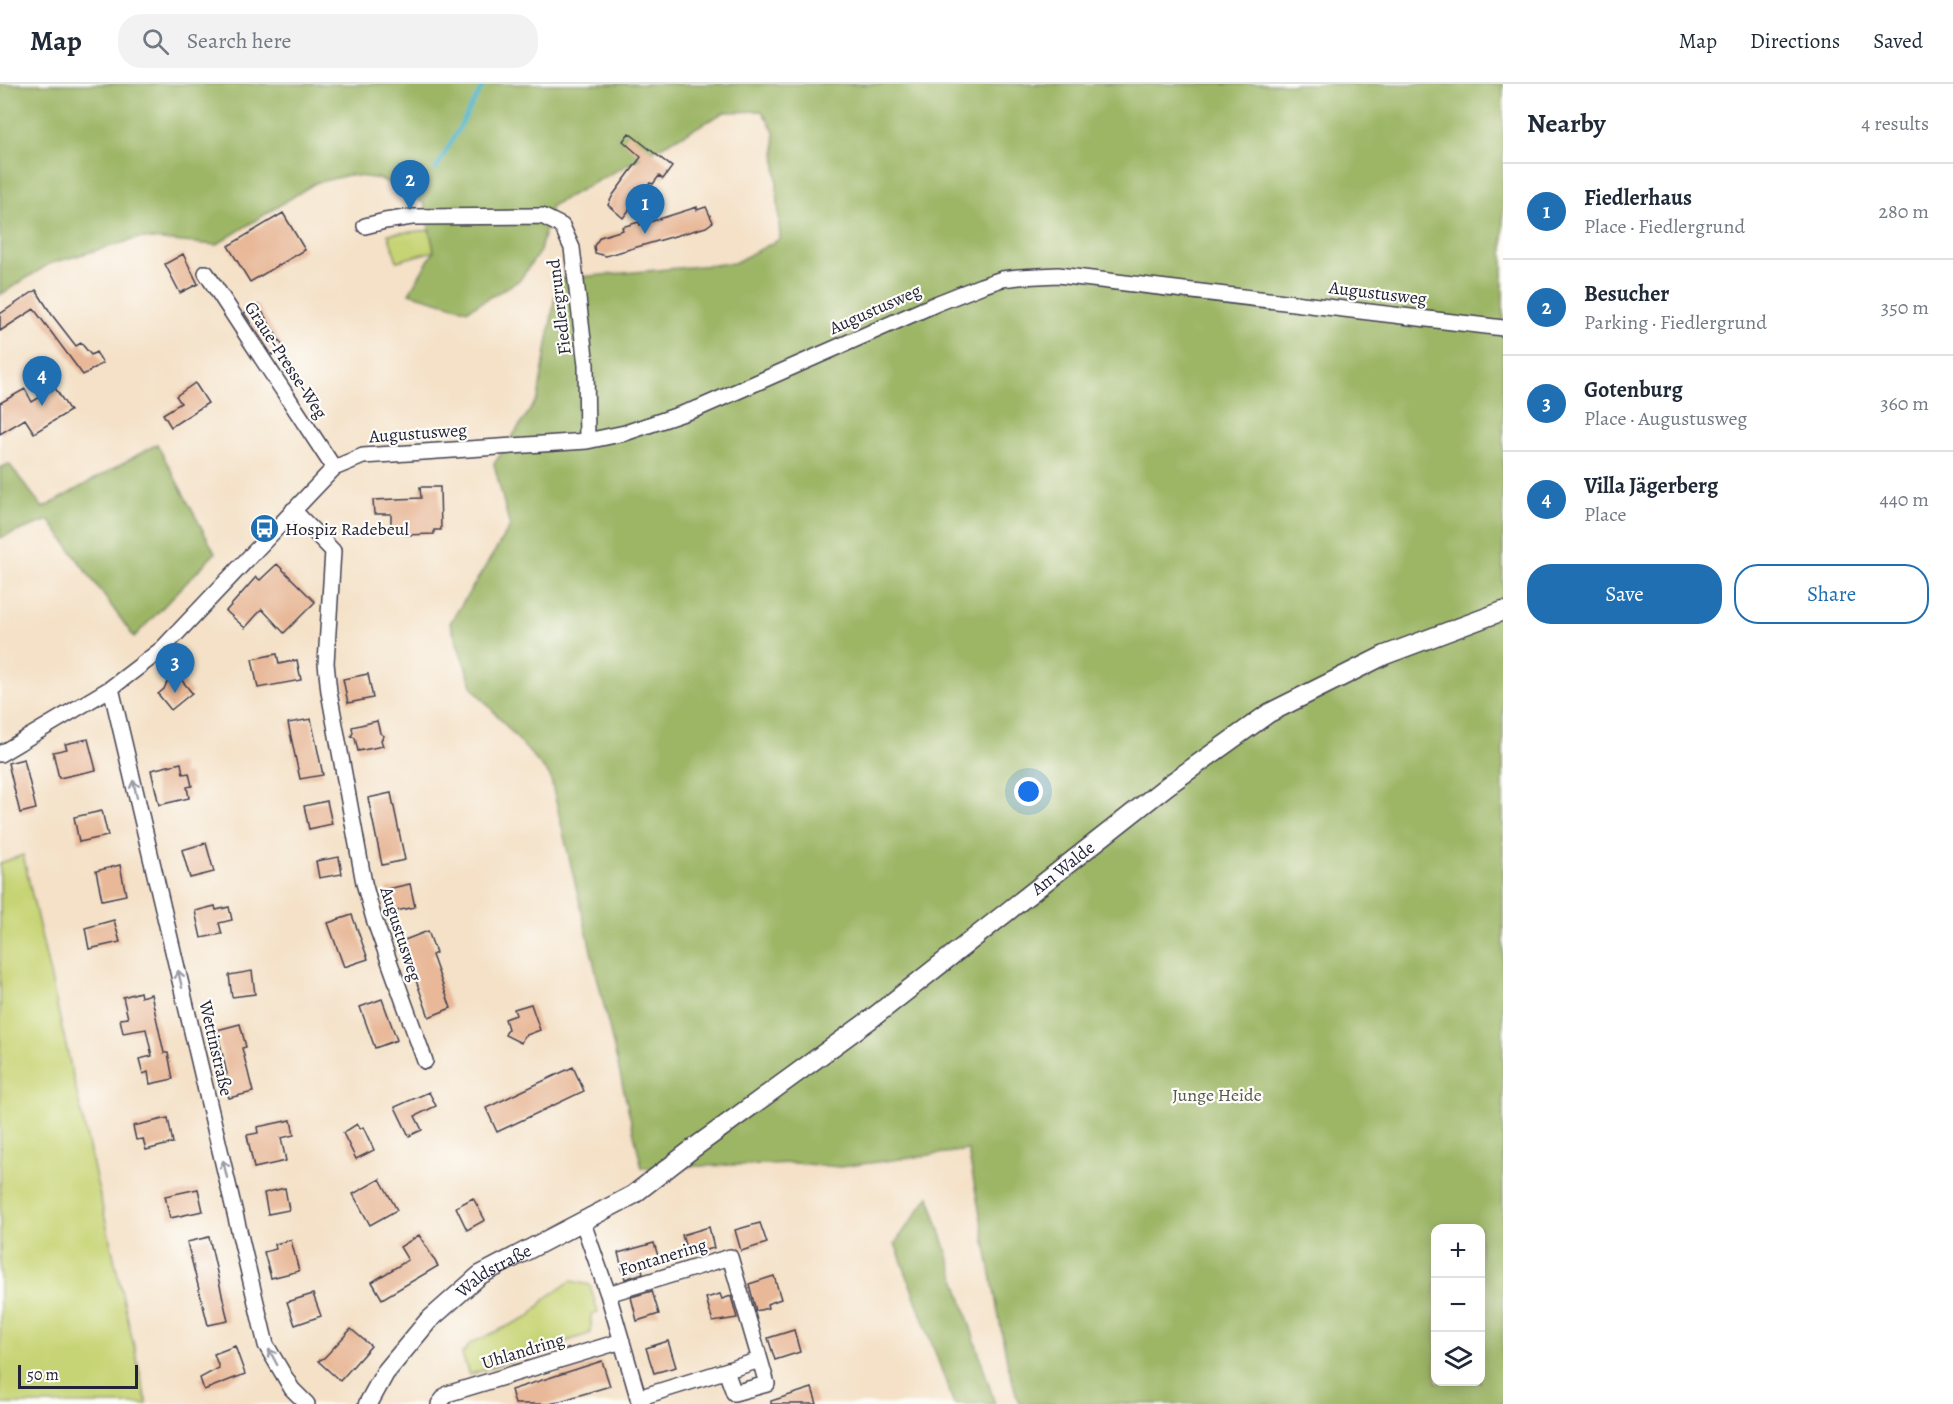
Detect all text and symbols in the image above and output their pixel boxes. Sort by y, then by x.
search box [118,14,538,68]
text: Map [30,22,82,60]
icon: search [139,25,172,58]
text: Search here [187,26,291,56]
text: Map [1679,27,1717,55]
text: Directions [1750,27,1840,55]
text: Saved [1873,27,1923,55]
text: Nearby [1527,106,1606,141]
text: 4 results [1861,110,1929,137]
pin: 2 [390,160,430,210]
text: Fiedlerhaus [1584,183,1692,213]
pin: 1 [626,184,664,234]
text: 1 [1543,198,1550,225]
text: 280 m [1879,198,1929,225]
text: Place · Fiedlergrund [1584,213,1745,240]
street label: Fiedlergrund [541,257,577,356]
street label: Augustusweg [1327,275,1428,311]
street label: Augustusweg [824,278,925,340]
text: Besucher [1584,279,1669,309]
text: 2 [1542,294,1551,321]
text: 350 m [1881,294,1929,321]
street label: Graue-Presse-Weg [239,297,333,423]
text: Parking · Fiedlergrund [1584,309,1767,336]
pin: 4 [22,356,62,406]
text: Gotenburg [1584,375,1683,405]
text: 3 [1542,390,1551,417]
text: 360 m [1880,390,1929,417]
text: Place · Augustusweg [1584,405,1747,432]
street label: Augustusweg [367,418,468,448]
text: Villa Jägerberg [1584,471,1718,501]
text: 4 [1542,486,1551,513]
text: 440 m [1880,486,1929,513]
text: Place [1584,501,1626,528]
bus stop icon: Hospiz Radebeul [248,513,280,545]
place label: Hospiz Radebeul [285,517,410,541]
button: Save [1527,564,1722,624]
button: Share [1734,564,1929,624]
pin: 3 [156,644,195,693]
your location [1014,777,1043,806]
one-way arrow [129,780,141,799]
street label: Am Walde [1025,836,1100,901]
street label: Augustusweg [374,883,428,984]
one-way arrow [174,970,186,989]
street label: Wettinstraße [193,997,239,1098]
park label: Junge Heide [1172,1083,1262,1107]
one-way arrow [219,1160,230,1179]
map controls [1431,1224,1485,1386]
button: + [1431,1224,1485,1278]
street label: Fontanering [616,1232,710,1282]
street label: Waldstraße [450,1238,535,1304]
button: − [1431,1278,1485,1332]
street label: Uhlandring [479,1327,567,1375]
button: layers [1431,1332,1485,1386]
one-way arrow [267,1349,278,1367]
scale bar [18,1362,138,1390]
text: 50 m [27,1364,59,1386]

